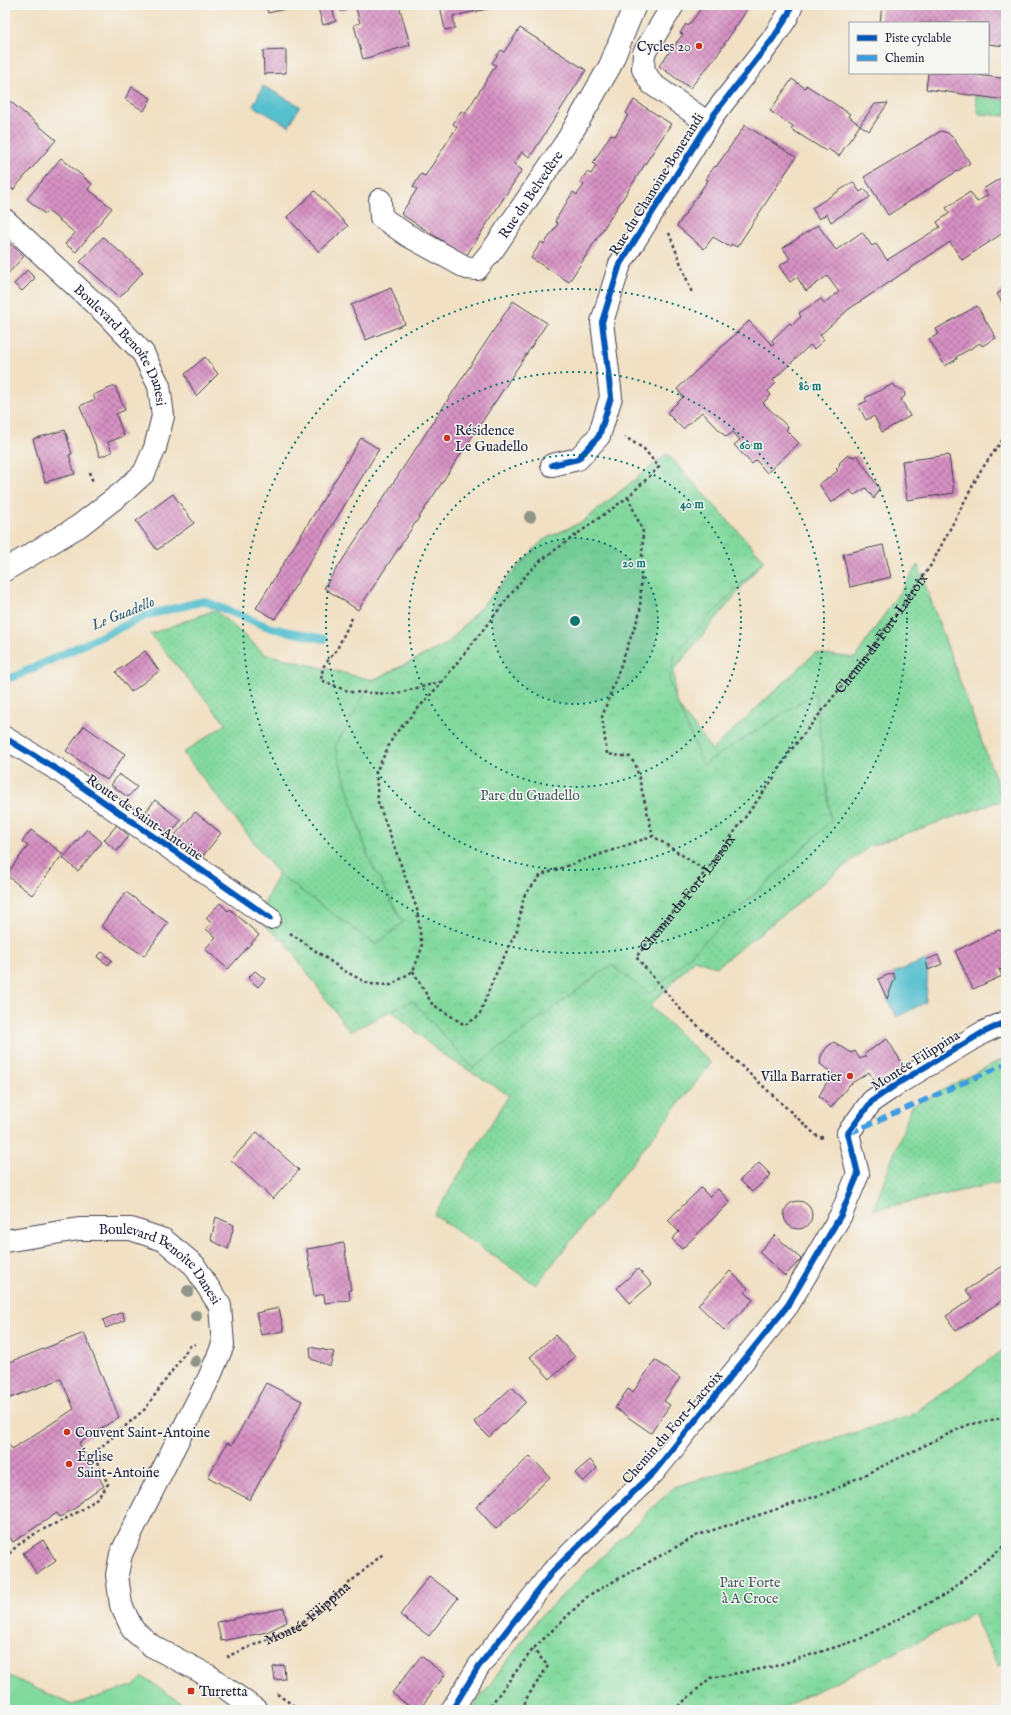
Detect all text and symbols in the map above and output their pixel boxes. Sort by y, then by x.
legend [849,22,989,74]
text: Piste cyclable [885,31,952,46]
place label: Cycles 20 [637,38,691,56]
marker: Cycles 20 [694,41,704,51]
text: Chemin [885,51,925,66]
street label: Rue du Chanoine Bonerandi [606,110,708,259]
street label: Rue du Belvedère [495,147,568,242]
street label: Boulevard Benoîte Danesi [70,281,170,407]
text: 80 m [799,379,822,394]
place label: Résidence Le Guadello [455,422,528,456]
marker: Résidence Le Guadello [442,433,452,443]
text: 60 m [740,438,763,453]
text: 40 m [680,497,705,512]
text: 20 m [622,556,646,571]
street label: Chemin du Fort-Lacroix [831,570,932,698]
water label: Le Guadello [88,592,158,635]
centre of rings [568,614,582,628]
street label: Route de Saint-Antoine [82,771,207,865]
park label: Parc du Guadello [480,787,580,805]
street label: Chemin du Fort-Lacroix [636,831,740,956]
street label: Montée Filippina [868,1026,964,1095]
place label: Villa Barratier [760,1068,842,1086]
marker: Villa Barratier [845,1071,855,1081]
street label: Boulevard Benoîte Danesi [99,1221,225,1308]
street label: Chemin du Fort-Lacroix [619,1367,727,1488]
place label: Couvent Saint-Antoine [75,1424,211,1442]
marker: Couvent Saint-Antoine [62,1427,72,1437]
place label: Église Saint-Antoine [77,1447,160,1482]
marker: Église Saint-Antoine [64,1459,74,1469]
park label: Parc Forte à A Croce [720,1574,781,1608]
street label: Montée Filippina [262,1577,355,1650]
place label: Turretta [199,1683,249,1701]
marker: Turretta [186,1686,196,1696]

